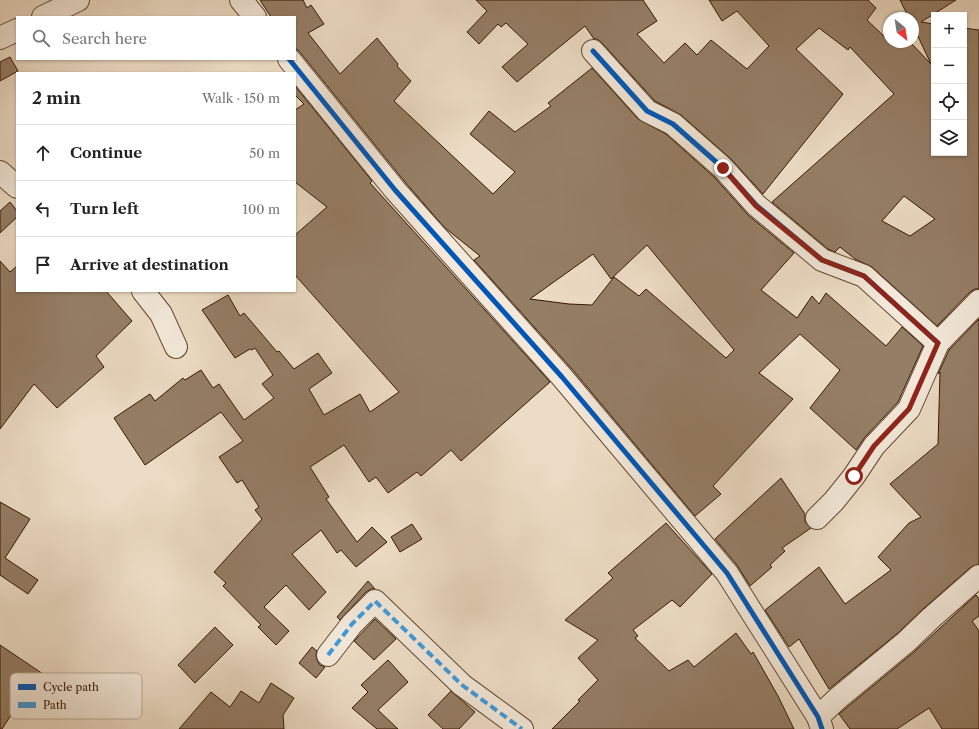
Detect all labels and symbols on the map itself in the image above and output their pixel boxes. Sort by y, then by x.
north arrow [883,12,919,48]
route end [714,159,732,177]
route start [845,467,863,485]
legend [10,673,142,719]
text: Cycle path [43,680,99,694]
text: Path [43,698,67,712]

